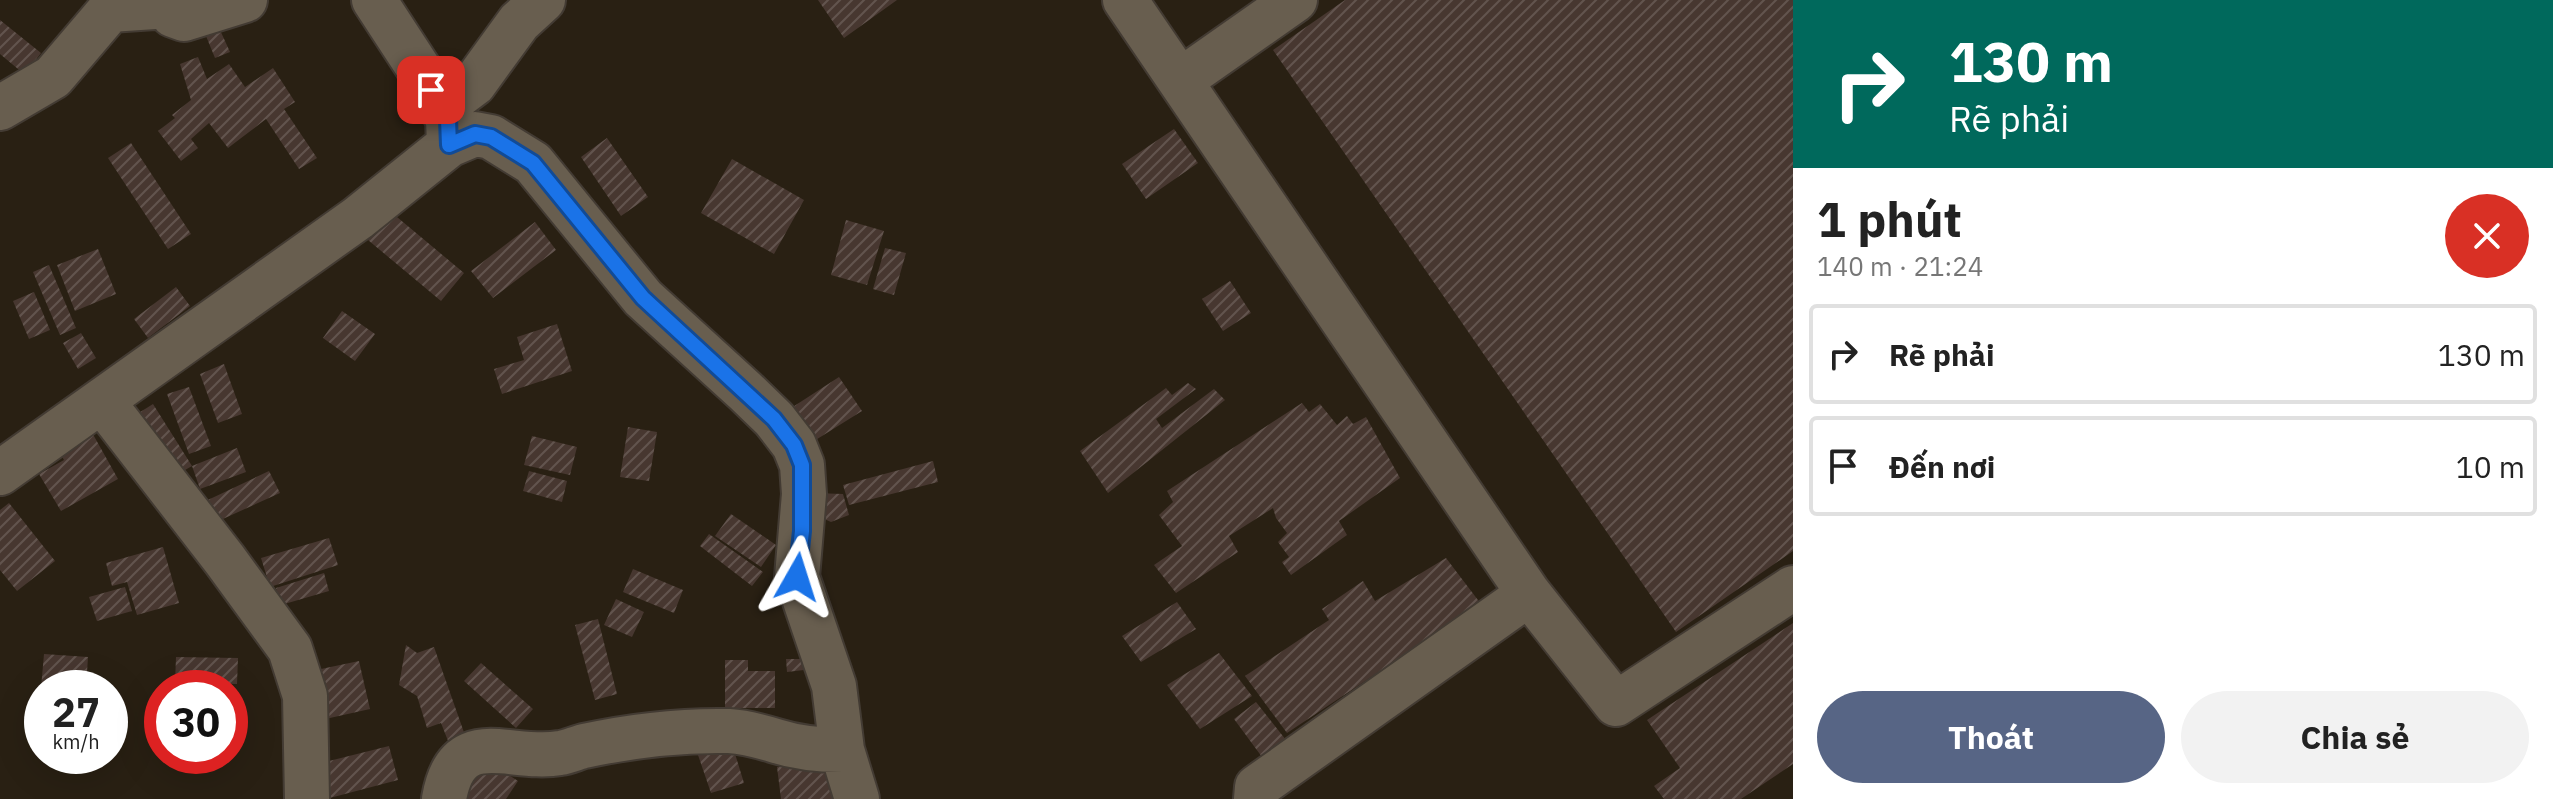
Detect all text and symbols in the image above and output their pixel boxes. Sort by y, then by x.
text: 130 m [1949,25,2113,97]
icon: right [1817,32,1921,136]
pin [397,56,465,124]
icon: arrive [409,68,453,112]
text: Rẽ phải [1949,95,2069,142]
text: 1 phút [1817,188,1962,250]
button: close [2445,194,2529,278]
text: 140 m · 21:24 [1817,249,1983,283]
icon: right [1821,332,1865,376]
text: Rẽ phải [1889,335,1994,374]
text: 130 m [2438,335,2525,374]
icon: arrive [1821,444,1865,488]
text: Đến nơi [1889,447,1995,486]
text: 10 m [2456,447,2525,486]
position arrow [755,535,839,619]
speed limit sign: 30 [144,670,248,774]
text: 27 [52,686,100,738]
button: Thoát [1817,691,2165,783]
button: Chia sẻ [2181,691,2529,783]
text: km/h [52,728,100,755]

